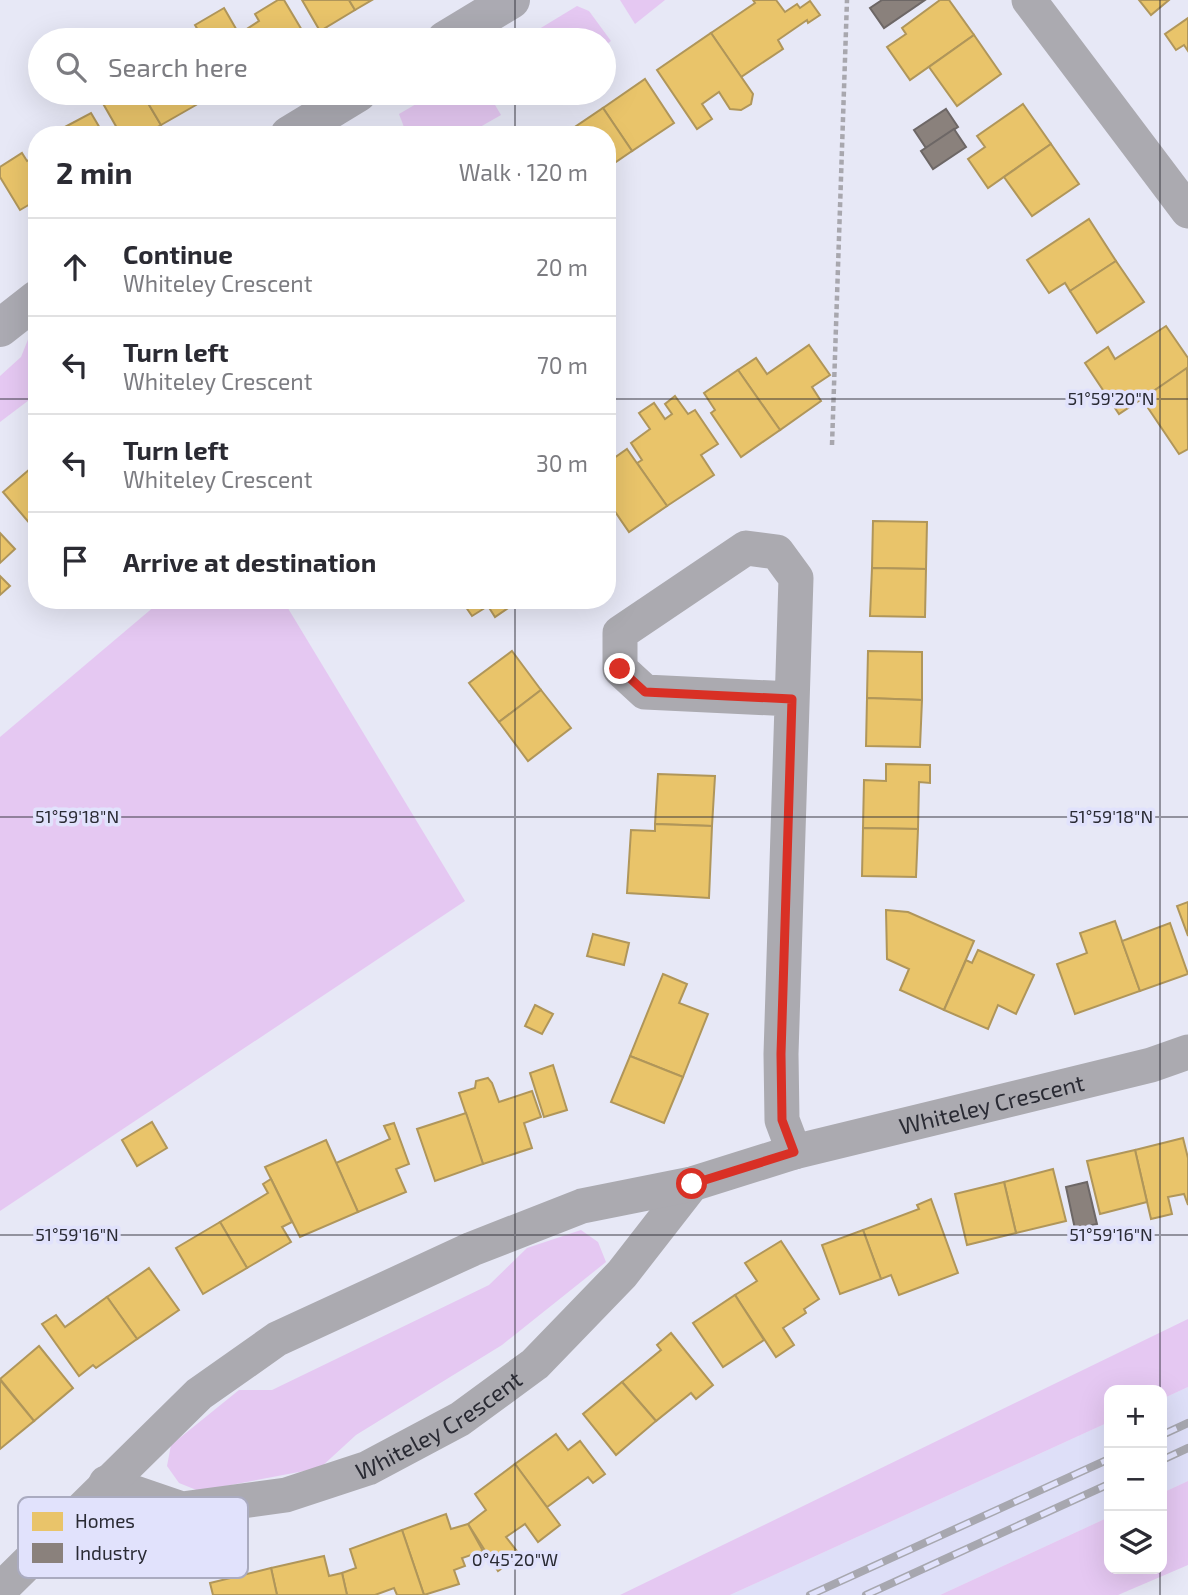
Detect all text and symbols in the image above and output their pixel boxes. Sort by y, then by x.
search box [28,28,616,105]
icon: search [52,48,90,86]
text: Search here [108,51,248,82]
text: 2 min [56,154,133,190]
text: Walk · 120 m [459,158,588,186]
text: Continue [123,238,233,269]
icon: ahead [56,248,94,286]
text: 20 m [536,253,588,281]
text: Whiteley Crescent [123,269,313,297]
text: Turn left [123,336,229,367]
icon: left [56,346,94,384]
text: 70 m [537,351,588,379]
text: Whiteley Crescent [123,367,313,395]
text: 51°59'20"N [1067,387,1155,409]
text: Turn left [123,434,229,465]
icon: left [56,444,94,482]
text: 30 m [536,449,588,477]
text: Whiteley Crescent [123,465,313,493]
icon: arrive [56,542,94,580]
text: Arrive at destination [123,546,376,577]
route end [604,653,635,684]
text: 51°59'18"N [35,805,119,827]
text: 51°59'18"N [1069,805,1153,827]
street label: Whiteley Crescent [896,1068,1087,1140]
route start [676,1168,707,1199]
text: 51°59'16"N [35,1223,119,1245]
text: 51°59'16"N [1069,1223,1153,1245]
street label: Whiteley Crescent [352,1364,527,1485]
map controls [1104,1385,1167,1574]
button: + [1104,1385,1167,1448]
button: − [1104,1448,1167,1511]
legend [18,1497,248,1578]
text: Homes [75,1509,135,1532]
button: layers [1104,1511,1167,1574]
text: Industry [75,1541,147,1564]
text: 0°45'20"W [472,1548,558,1570]

